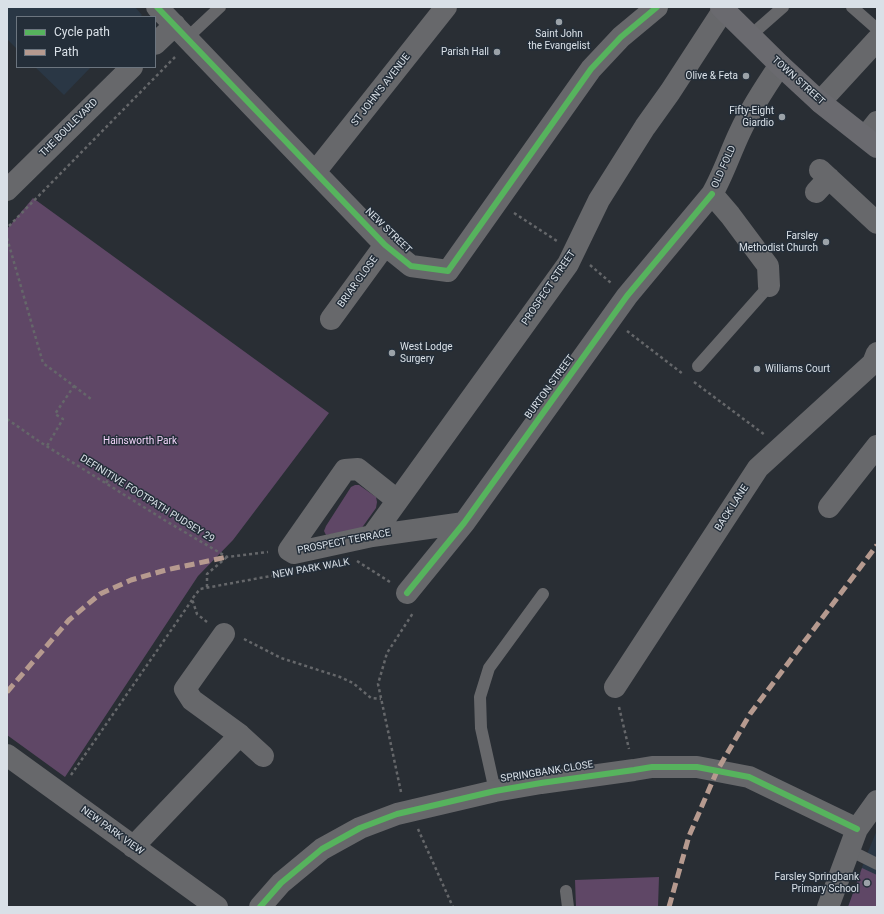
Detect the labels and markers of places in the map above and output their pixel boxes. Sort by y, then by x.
marker: Saint John the Evangelist [554,17,564,27]
place label: Saint John the Evangelist [528,28,590,52]
place label: Parish Hall [441,46,489,58]
marker: Parish Hall [492,47,502,57]
place label: Olive & Feta [686,70,738,82]
marker: Olive & Feta [741,71,751,81]
place label: Fifty-Eight Giardio [729,105,774,128]
marker: Fifty-Eight Giardio [777,112,787,122]
place label: Farsley Methodist Church [739,230,818,254]
marker: Farsley Methodist Church [821,237,831,247]
place label: West Lodge Surgery [400,341,453,364]
marker: West Lodge Surgery [387,348,397,358]
place label: Williams Court [765,363,830,375]
marker: Williams Court [752,364,762,374]
place label: Farsley Springbank Primary School [775,871,859,894]
marker: Farsley Springbank Primary School [862,878,872,888]

